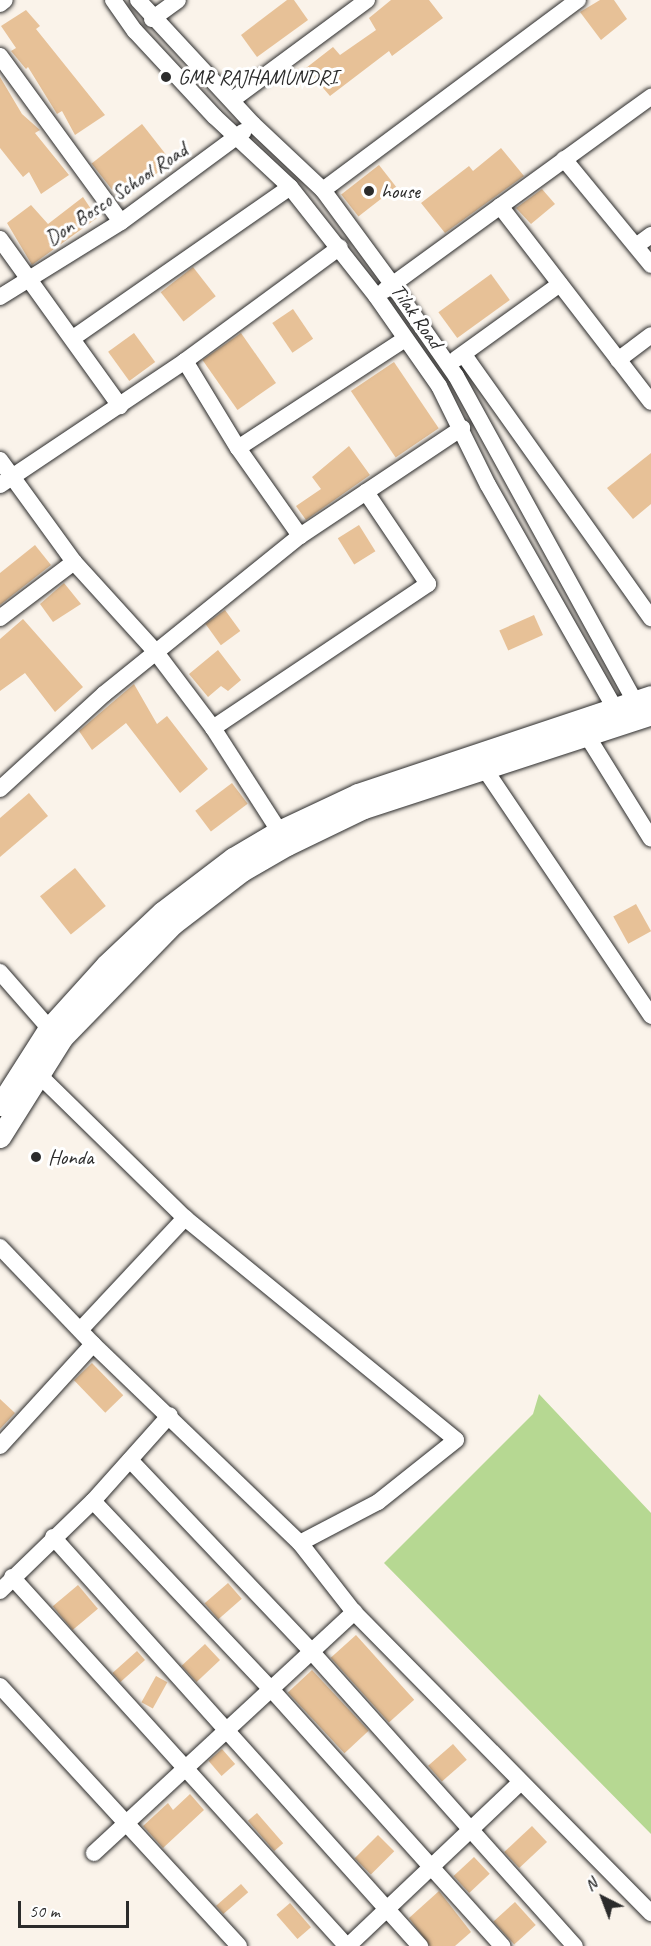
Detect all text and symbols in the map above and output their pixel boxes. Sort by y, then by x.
place label: GMR RAJHAMUNDRI [178,64,338,90]
marker: GMR RAJHAMUNDRI [159,70,173,84]
street label: Don Bosco School Road [41,137,191,251]
place label: house [381,178,420,204]
marker: house [362,184,376,198]
street label: Tilak Road [386,279,448,353]
place label: Honda [48,1144,93,1170]
marker: Honda [29,1150,43,1164]
north arrow [573,1868,633,1928]
text: N [581,1874,601,1895]
scale bar [21,1889,132,1927]
text: 50 m [29,1900,60,1922]

